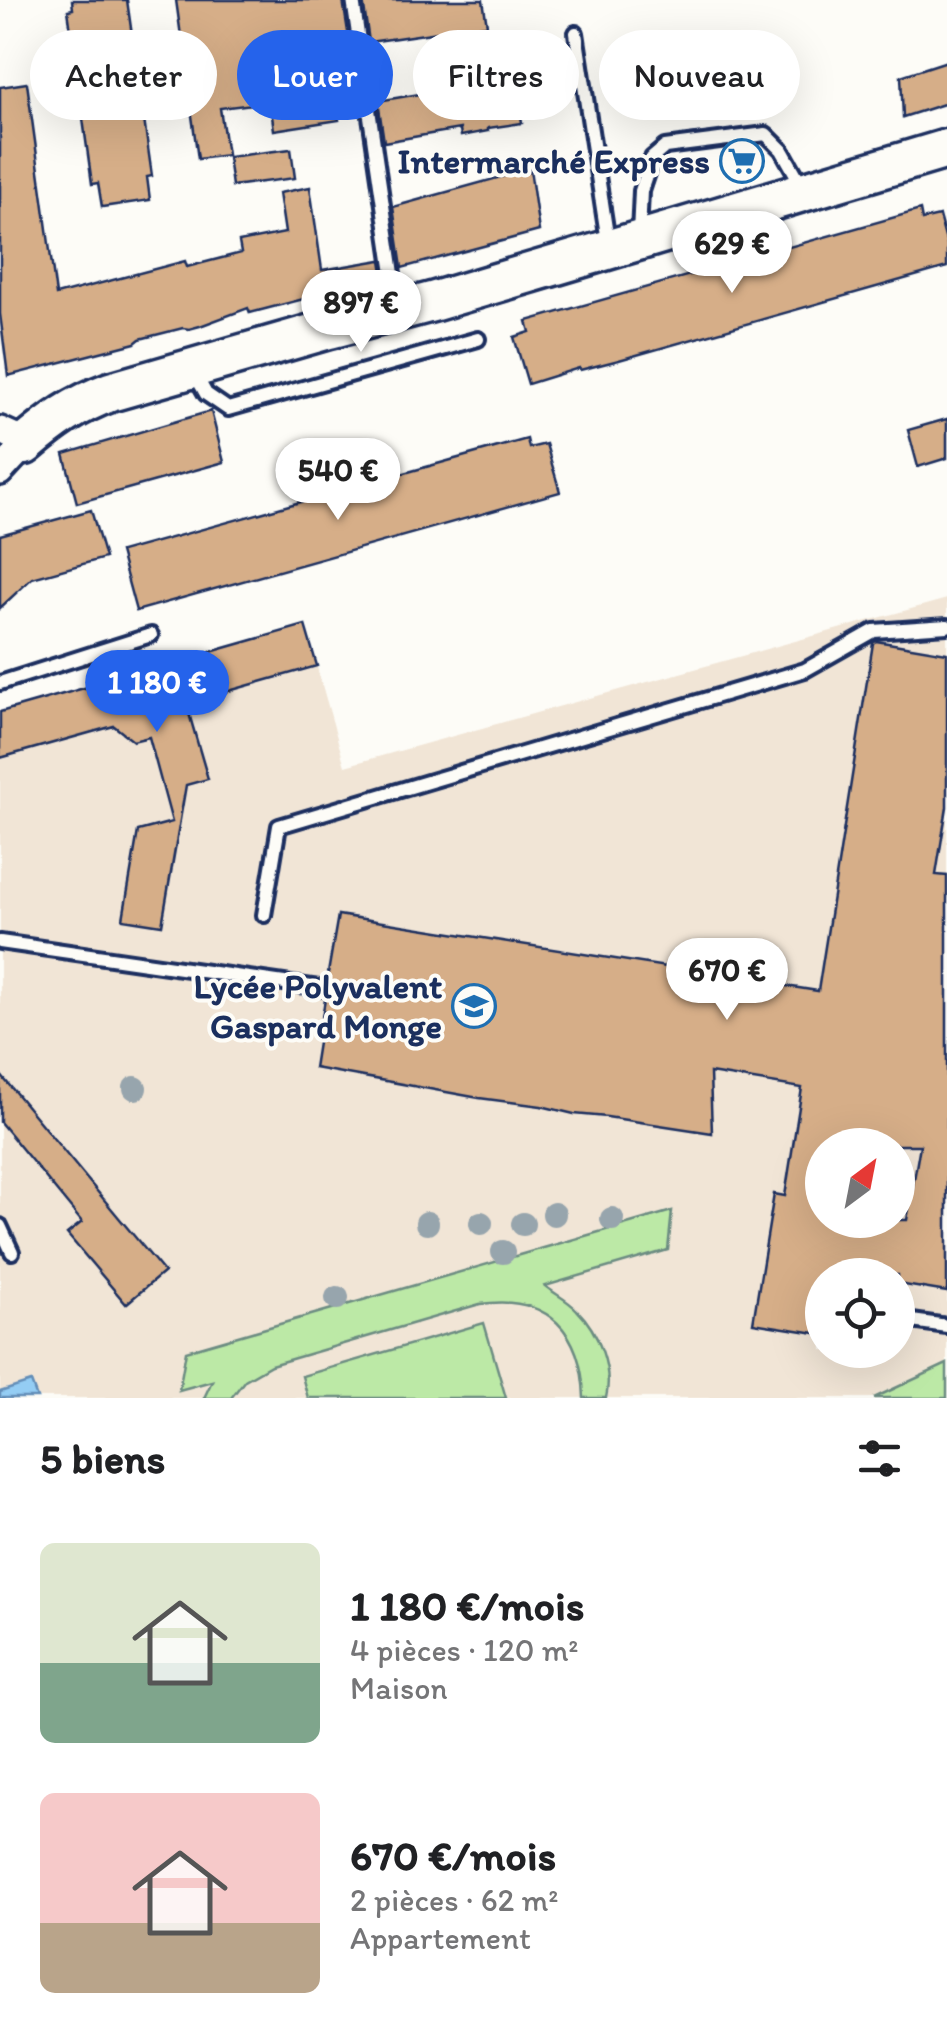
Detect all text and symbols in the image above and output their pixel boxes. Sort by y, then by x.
chip: Acheter [30,30,217,120]
chip: Louer [237,30,393,120]
chip: Filtres [413,30,579,120]
chip: Nouveau [599,30,800,120]
supermarket icon: Intermarché Express [719,138,765,184]
place label: Intermarché Express [398,140,710,182]
pin: 629 € [662,211,802,296]
text: 629 € [694,224,770,262]
pin: 897 € [291,270,431,355]
text: 897 € [323,283,399,321]
pin: 540 € [268,438,408,523]
text: 540 € [297,451,379,489]
pin: 1 180 € [65,650,249,735]
text: 1 180 € [107,663,207,701]
pin: 670 € [657,938,797,1023]
text: 670 € [688,951,766,989]
place label: Lycée Polyvalent Gaspard Monge [193,965,442,1047]
school or university icon: Lycée Polyvalent Gaspard Monge [451,983,497,1029]
north arrow [805,1128,915,1238]
map controls [805,1128,915,1368]
button: locate [805,1258,915,1368]
icon: filters [852,1431,907,1486]
text: 5 biens [40,1433,165,1484]
text: 1 180 €/mois [350,1580,585,1631]
icon: home [120,1583,240,1703]
text: 4 pièces · 120 m² [350,1631,579,1669]
text: Maison [350,1669,448,1707]
text: 670 €/mois [350,1830,556,1881]
icon: home [120,1833,240,1953]
text: 2 pièces · 62 m² [350,1881,559,1919]
text: Appartement [350,1919,531,1957]

